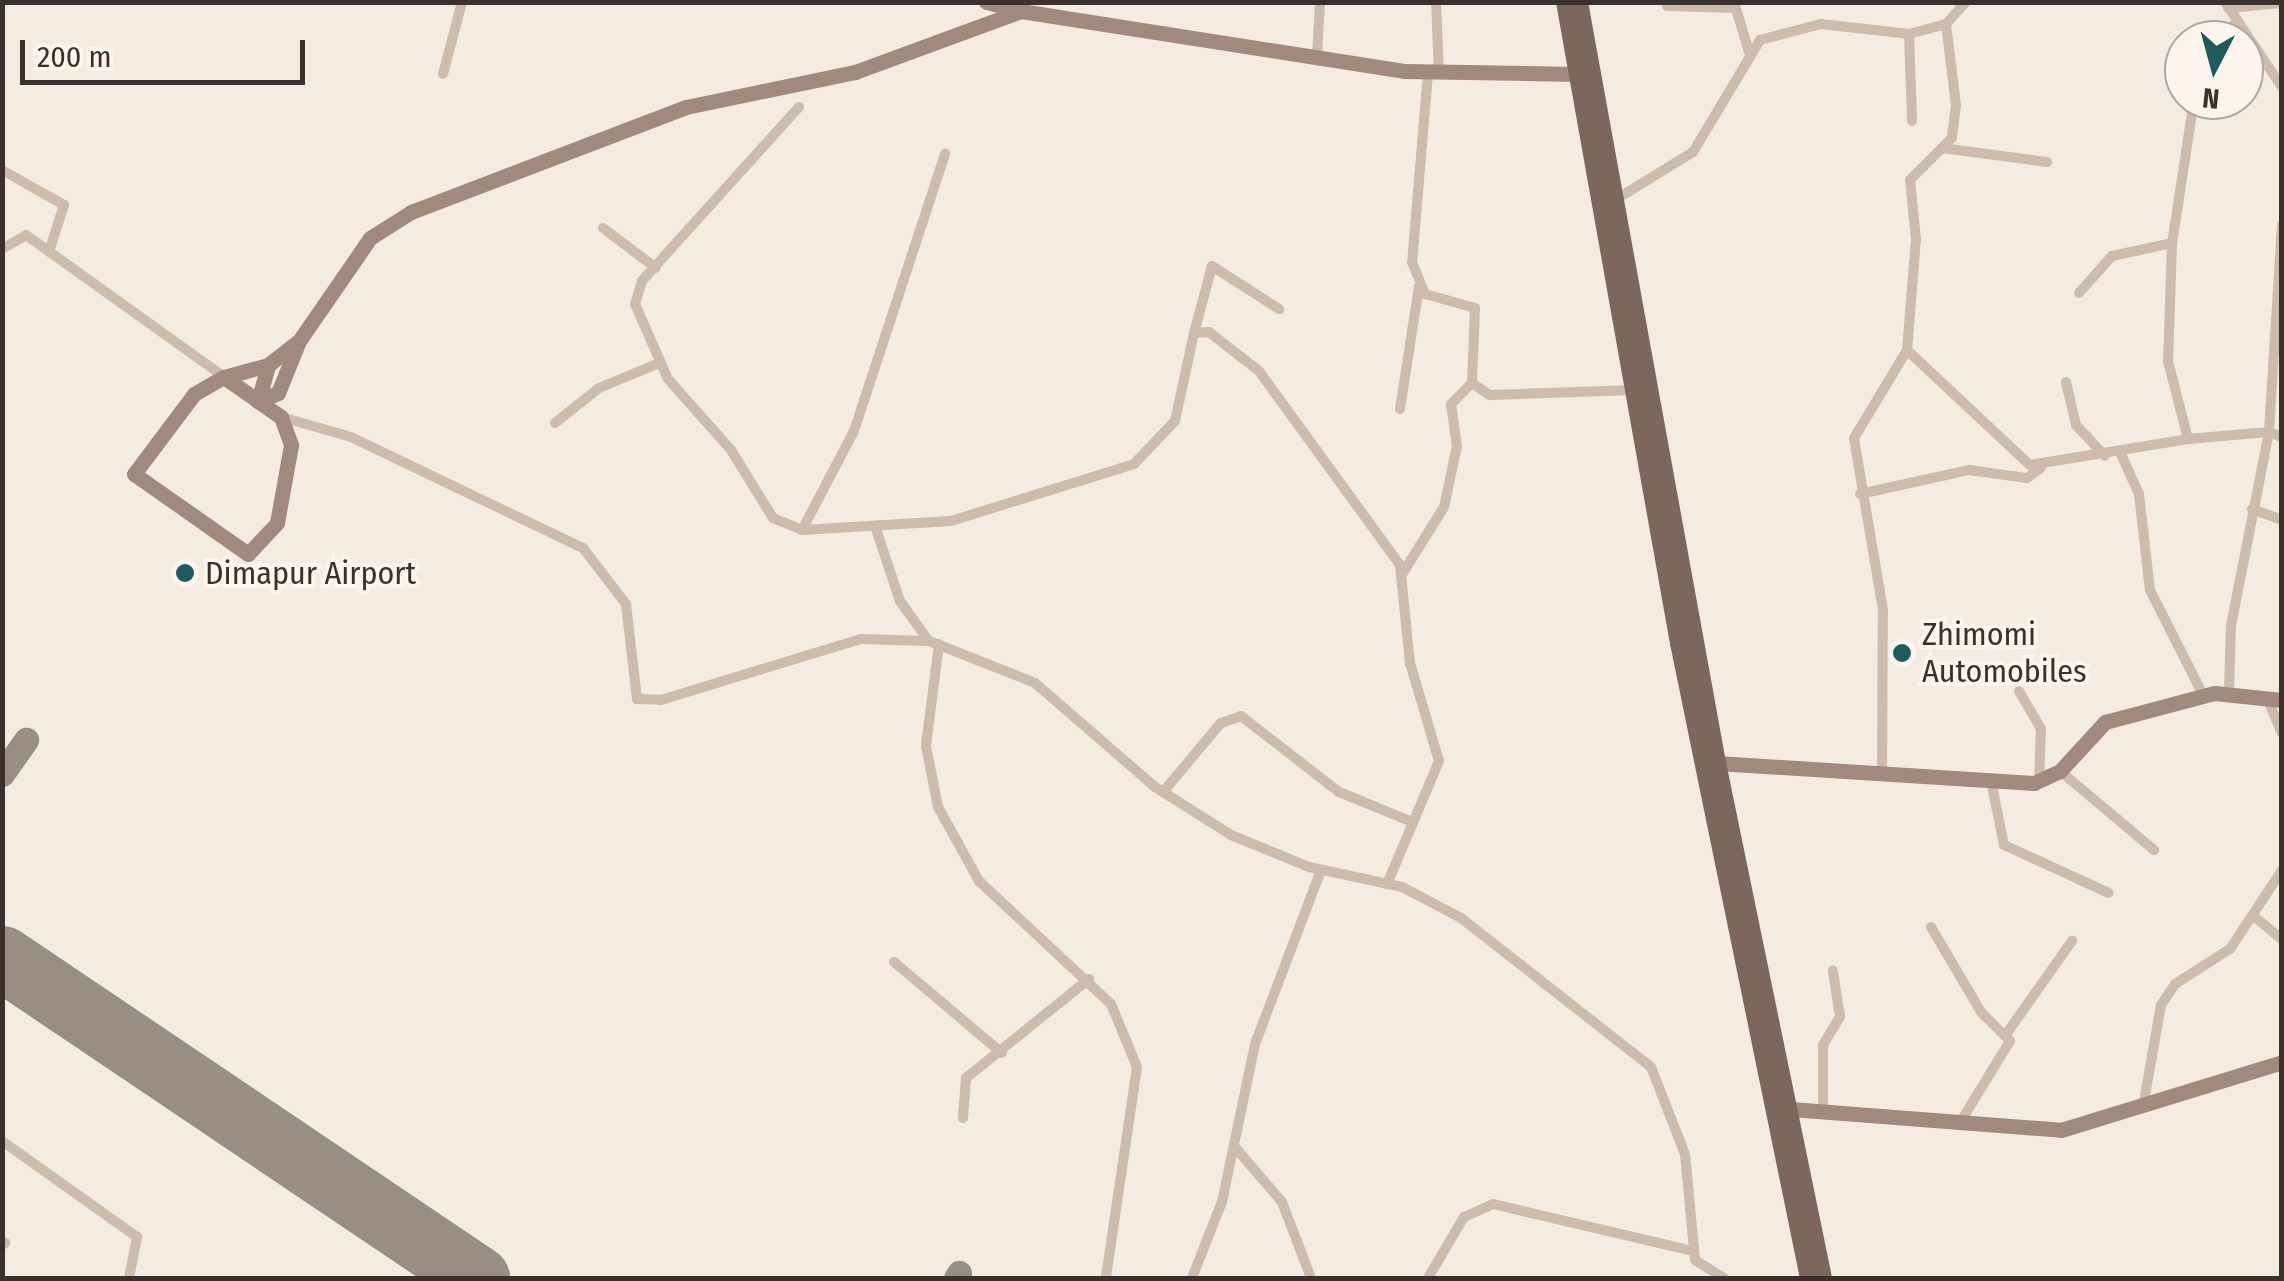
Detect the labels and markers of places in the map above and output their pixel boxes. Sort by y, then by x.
place label: Dimapur Airport [205,554,416,592]
marker: Dimapur Airport [174,562,196,584]
place label: Zhimomi Automobiles [1922,616,2087,691]
marker: Zhimomi Automobiles [1891,642,1913,664]

